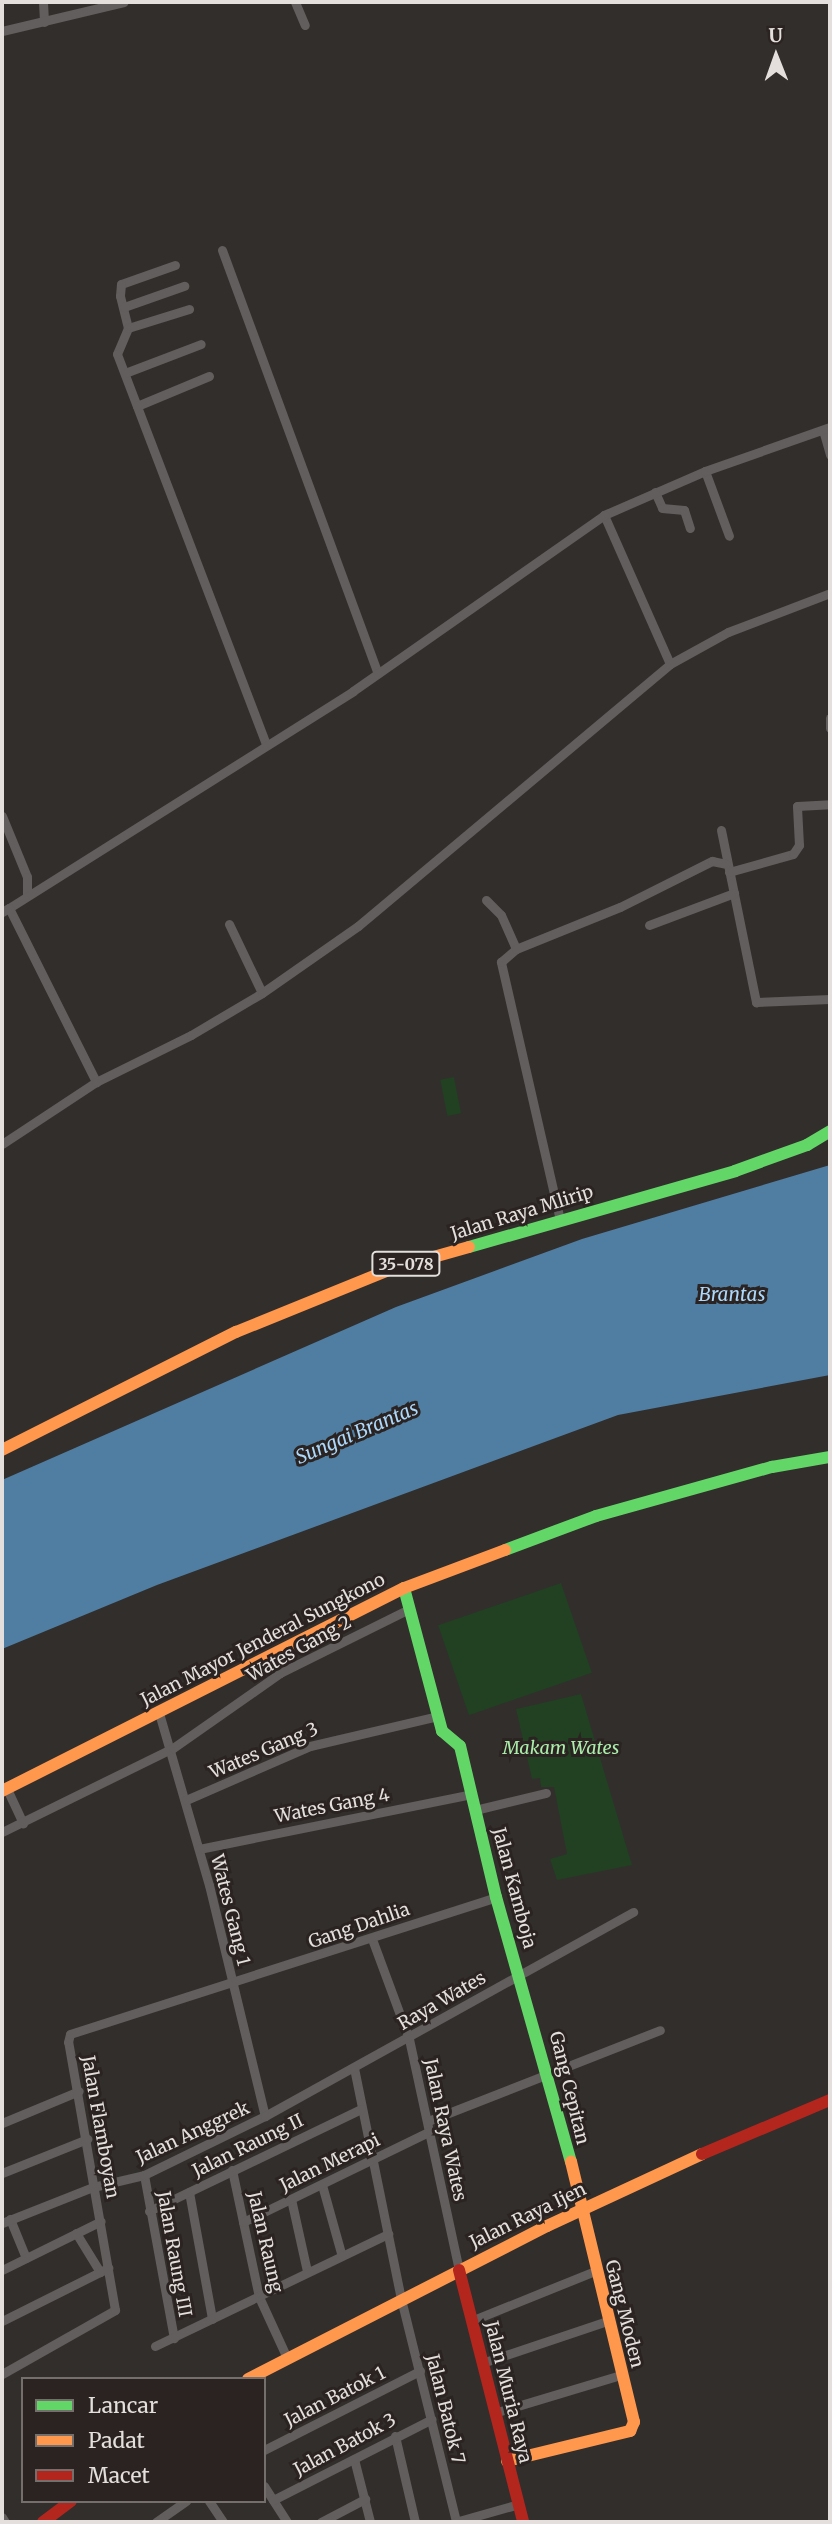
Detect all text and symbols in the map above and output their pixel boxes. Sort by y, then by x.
north arrow [741,21,811,91]
text: U [768,23,783,47]
street label: Jalan Raya Mlirip [448,1181,596,1245]
road number: 35-078 [371,1252,441,1276]
water label: Brantas [699,1284,765,1306]
water label: Sungai Brantas [292,1397,422,1469]
street label: Jalan Mayor Jenderal Sungkono [137,1569,389,1711]
street label: Wates Gang 2 [243,1611,355,1687]
street label: Wates Gang 3 [206,1718,322,1784]
park label: Makam Wates [503,1737,619,1759]
street label: Wates Gang 4 [273,1784,391,1828]
street label: Jalan Kamboja [487,1825,541,1951]
street label: Wates Gang 1 [206,1852,254,1968]
street label: Gang Dahlia [306,1899,412,1953]
street label: Raya Wates [394,1967,490,2035]
street label: Gang Cepitan [545,2029,593,2147]
street label: Jalan Flamboyan [77,2054,123,2200]
street label: Jalan Raya Wates [419,2057,471,2203]
street label: Jalan Anggrek [133,2097,253,2169]
street label: Jalan Raung II [189,2110,307,2182]
street label: Jalan Merapi [276,2129,384,2197]
street label: Jalan Raya Ijen [466,2179,590,2253]
street label: Jalan Raung III [152,2189,196,2319]
street label: Jalan Raung [243,2189,287,2295]
street label: Gang Moden [600,2258,648,2370]
street label: Jalan Muria Raya [480,2319,536,2465]
street label: Jalan Batok 7 [421,2352,469,2466]
street label: Jalan Batok 1 [281,2362,389,2432]
legend [21,2377,266,2503]
text: Lancar [88,2392,158,2419]
street label: Jalan Batok 3 [290,2409,400,2481]
text: Padat [88,2427,145,2454]
text: Macet [88,2462,150,2489]

